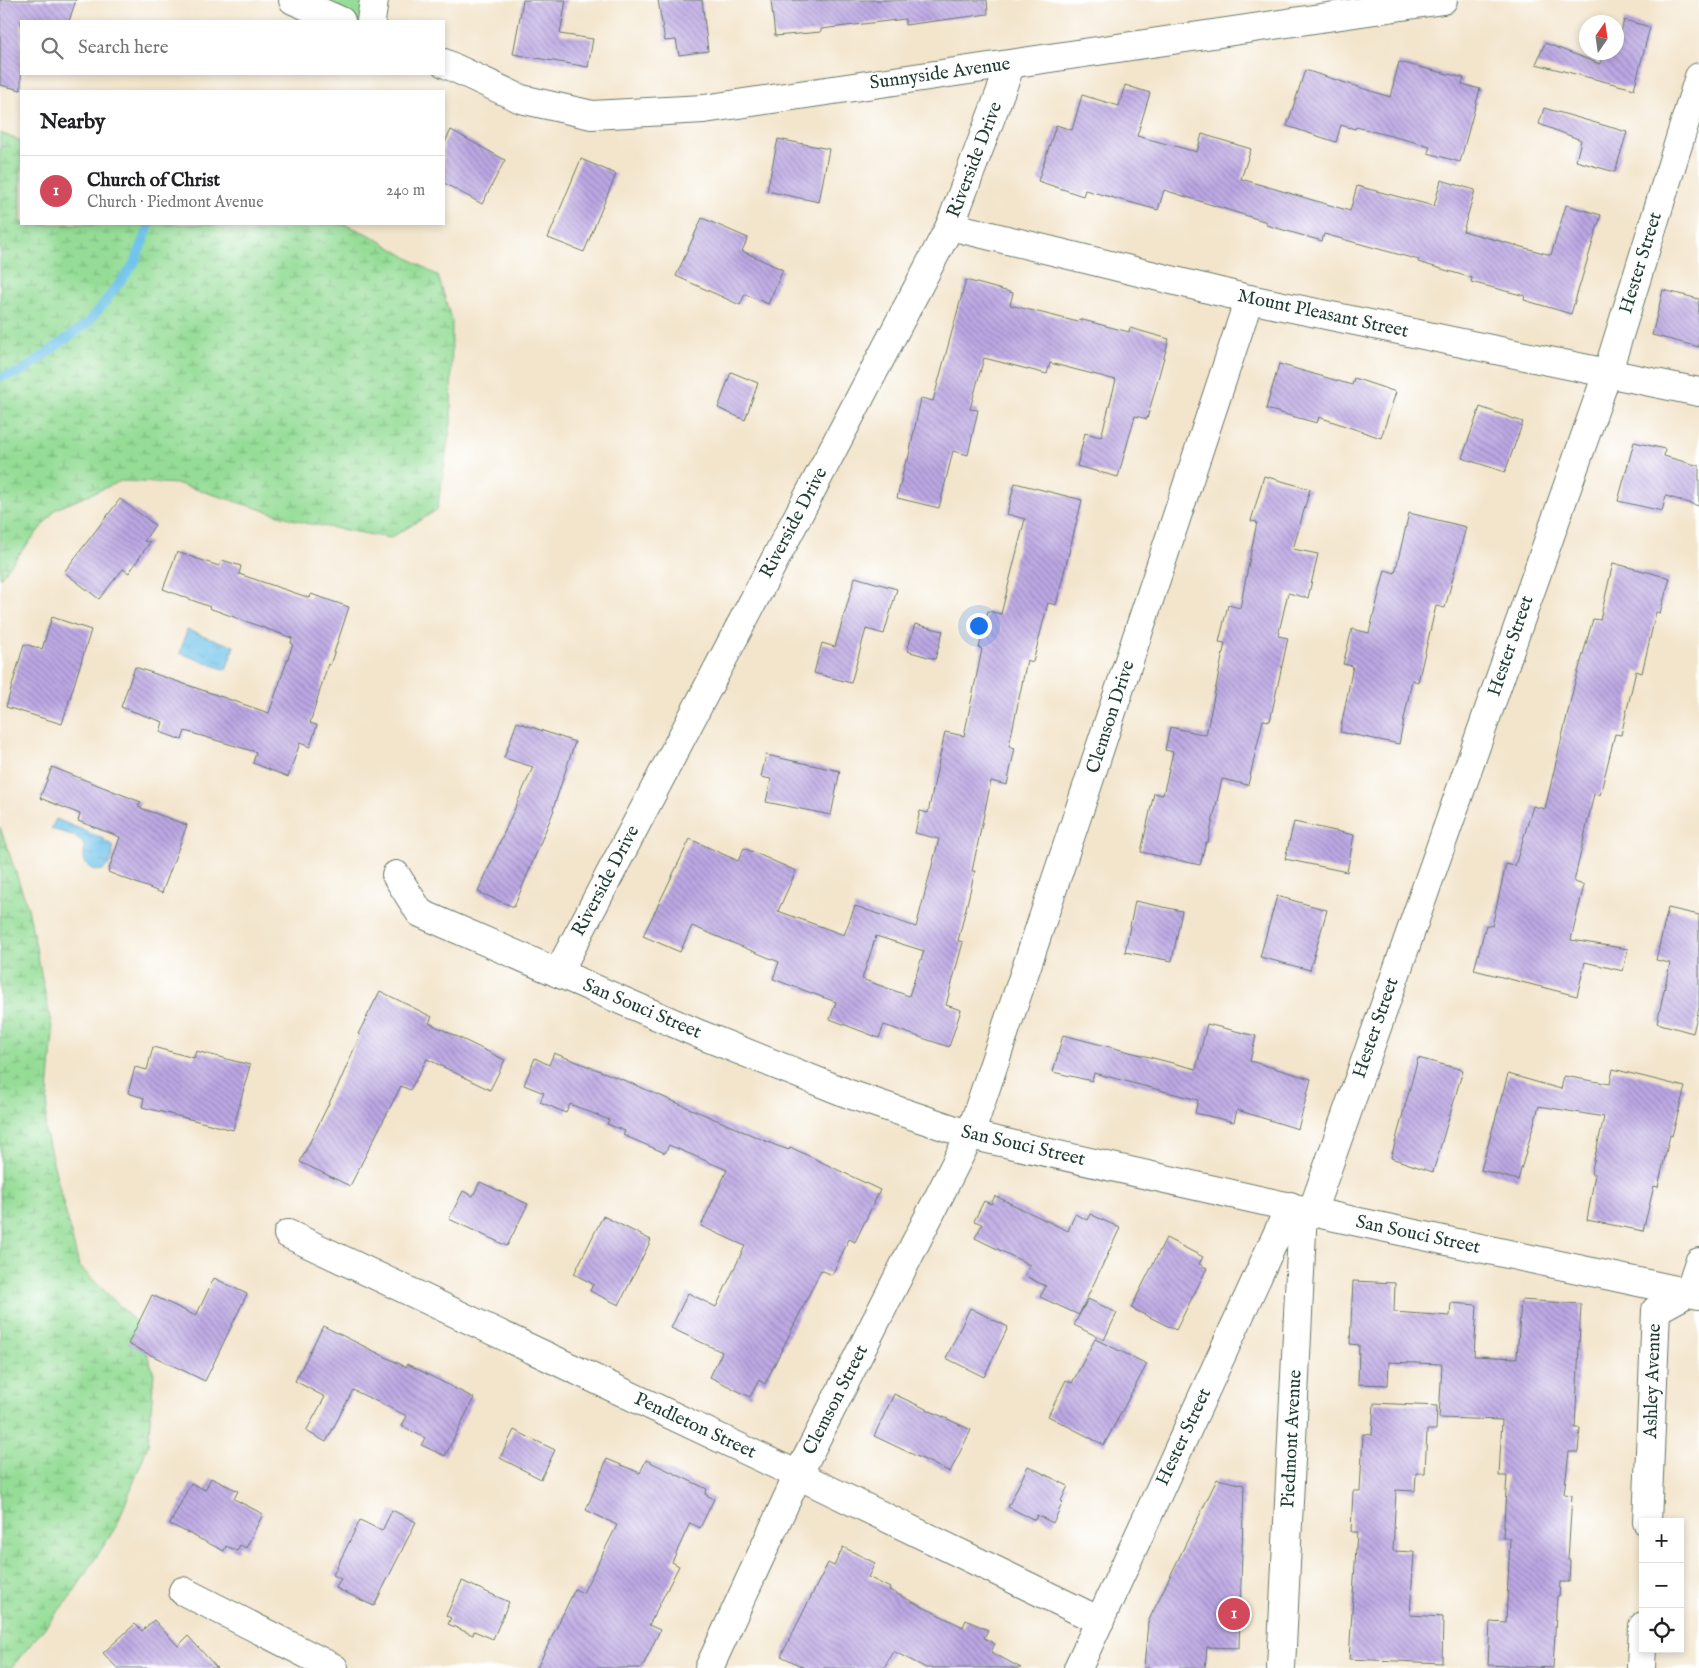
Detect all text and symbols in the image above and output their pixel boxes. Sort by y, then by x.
north arrow [1579,15,1624,60]
search box [20,20,445,75]
icon: search [38,34,66,62]
text: Search here [78,36,169,60]
street label: Sunnyside Avenue [868,52,1012,96]
street label: Riverside Drive [942,98,1008,221]
text: Nearby [40,109,105,136]
text: Church of Christ [87,169,220,193]
text: 1 [53,181,59,201]
text: 240 m [386,181,425,201]
text: Church · Piedmont Avenue [87,193,263,213]
street label: Hester Street [1614,209,1668,317]
street label: Mount Pleasant Street [1235,284,1411,344]
street label: Riverside Drive [755,463,833,583]
street label: Hester Street [1483,592,1540,700]
your location [966,613,992,639]
street label: Clemson Drive [1081,657,1141,777]
street label: Riverside Drive [567,821,645,941]
street label: San Souci Street [579,973,705,1045]
street label: Hester Street [1348,974,1405,1082]
street label: San Souci Street [959,1120,1088,1172]
street label: San Souci Street [1354,1210,1483,1260]
street label: Ashley Avenue [1639,1323,1667,1440]
street label: Clemson Street [798,1340,874,1459]
street label: Piedmont Avenue [1276,1369,1308,1509]
street label: Hester Street [1151,1384,1217,1490]
street label: Pendleton Street [630,1387,760,1465]
map controls [1639,1518,1684,1653]
button: + [1639,1518,1684,1563]
button: − [1639,1563,1684,1608]
pin: 1 [1218,1595,1250,1633]
button: locate [1639,1608,1684,1653]

